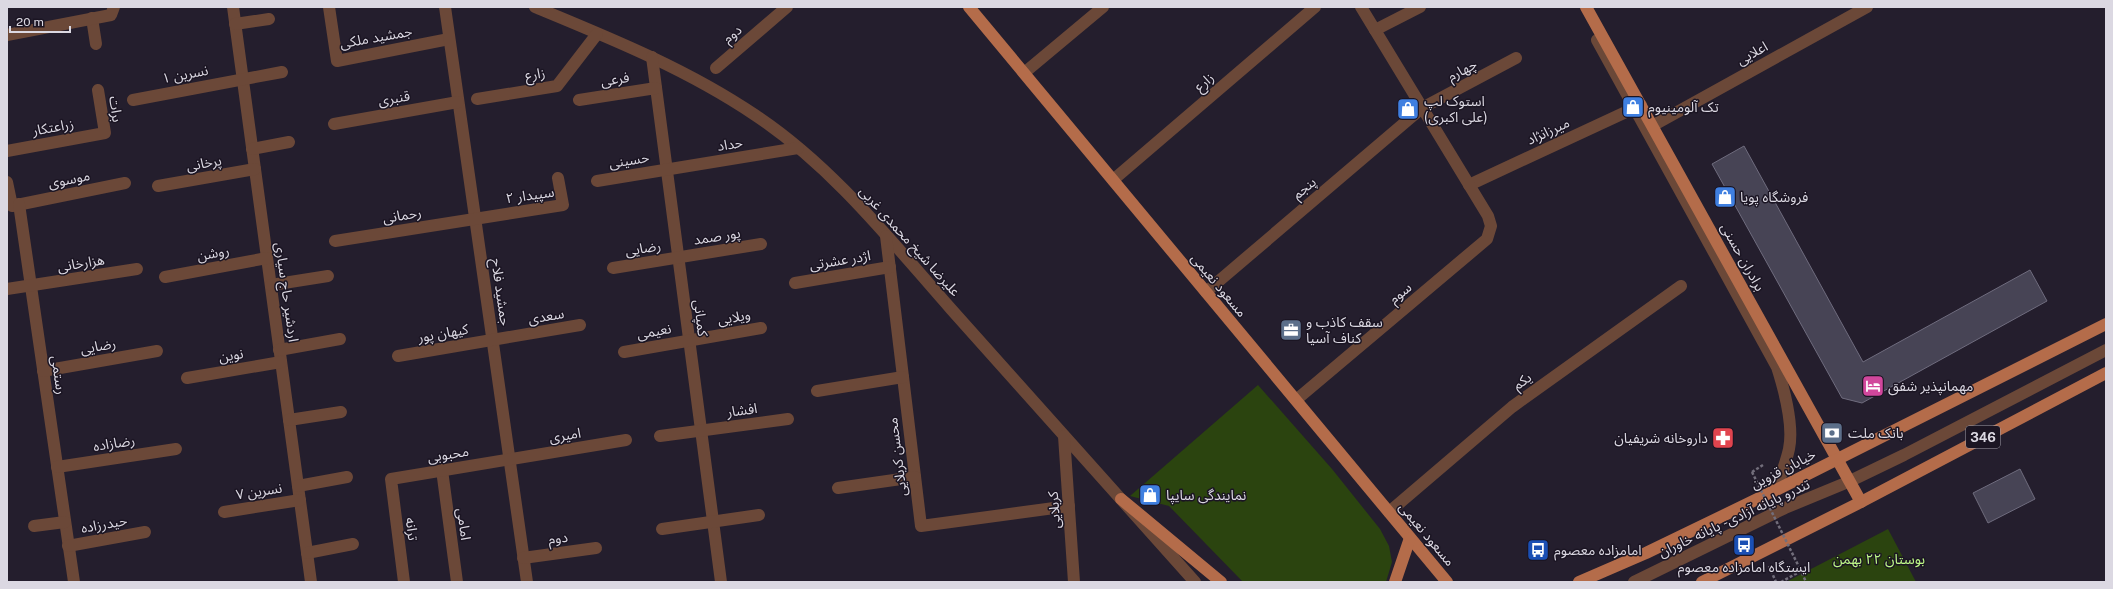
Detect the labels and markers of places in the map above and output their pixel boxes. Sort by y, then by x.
place label: استوک لپ (علی اکبری) [1424,93,1488,126]
shop icon: تک آلومینیوم [1620,94,1646,120]
shop icon: استوک لپ (علی اکبری) [1395,96,1421,122]
place label: تک آلومینیوم [1648,99,1719,118]
shop icon: فروشگاه پویا [1712,184,1738,210]
place label: فروشگاه پویا [1740,189,1808,207]
place label: سقف کاذب و کناف آسیا [1306,314,1383,346]
office icon: سقف کاذب و کناف آسیا [1278,317,1304,343]
hotel icon: مهمانپذیر شفق [1860,373,1886,399]
place label: مهمانپذیر شفق [1888,378,1973,396]
bank icon: بانک ملت [1819,420,1845,446]
pharmacy icon: داروخانه شریفیان [1710,425,1736,451]
place label: بانک ملت [1848,425,1904,441]
place label: داروخانه شریفیان [1614,430,1708,447]
shop icon: نمایندگی سایپا [1137,482,1163,508]
place label: نمایندگی سایپا [1166,487,1247,505]
bus stop icon: ایستگاه امامزاده معصوم [1731,532,1757,558]
bus stop icon: امامزاده معصوم [1525,537,1551,563]
place label: امامزاده معصوم [1554,542,1642,561]
place label: ایستگاه امامزاده معصوم [1678,559,1810,578]

